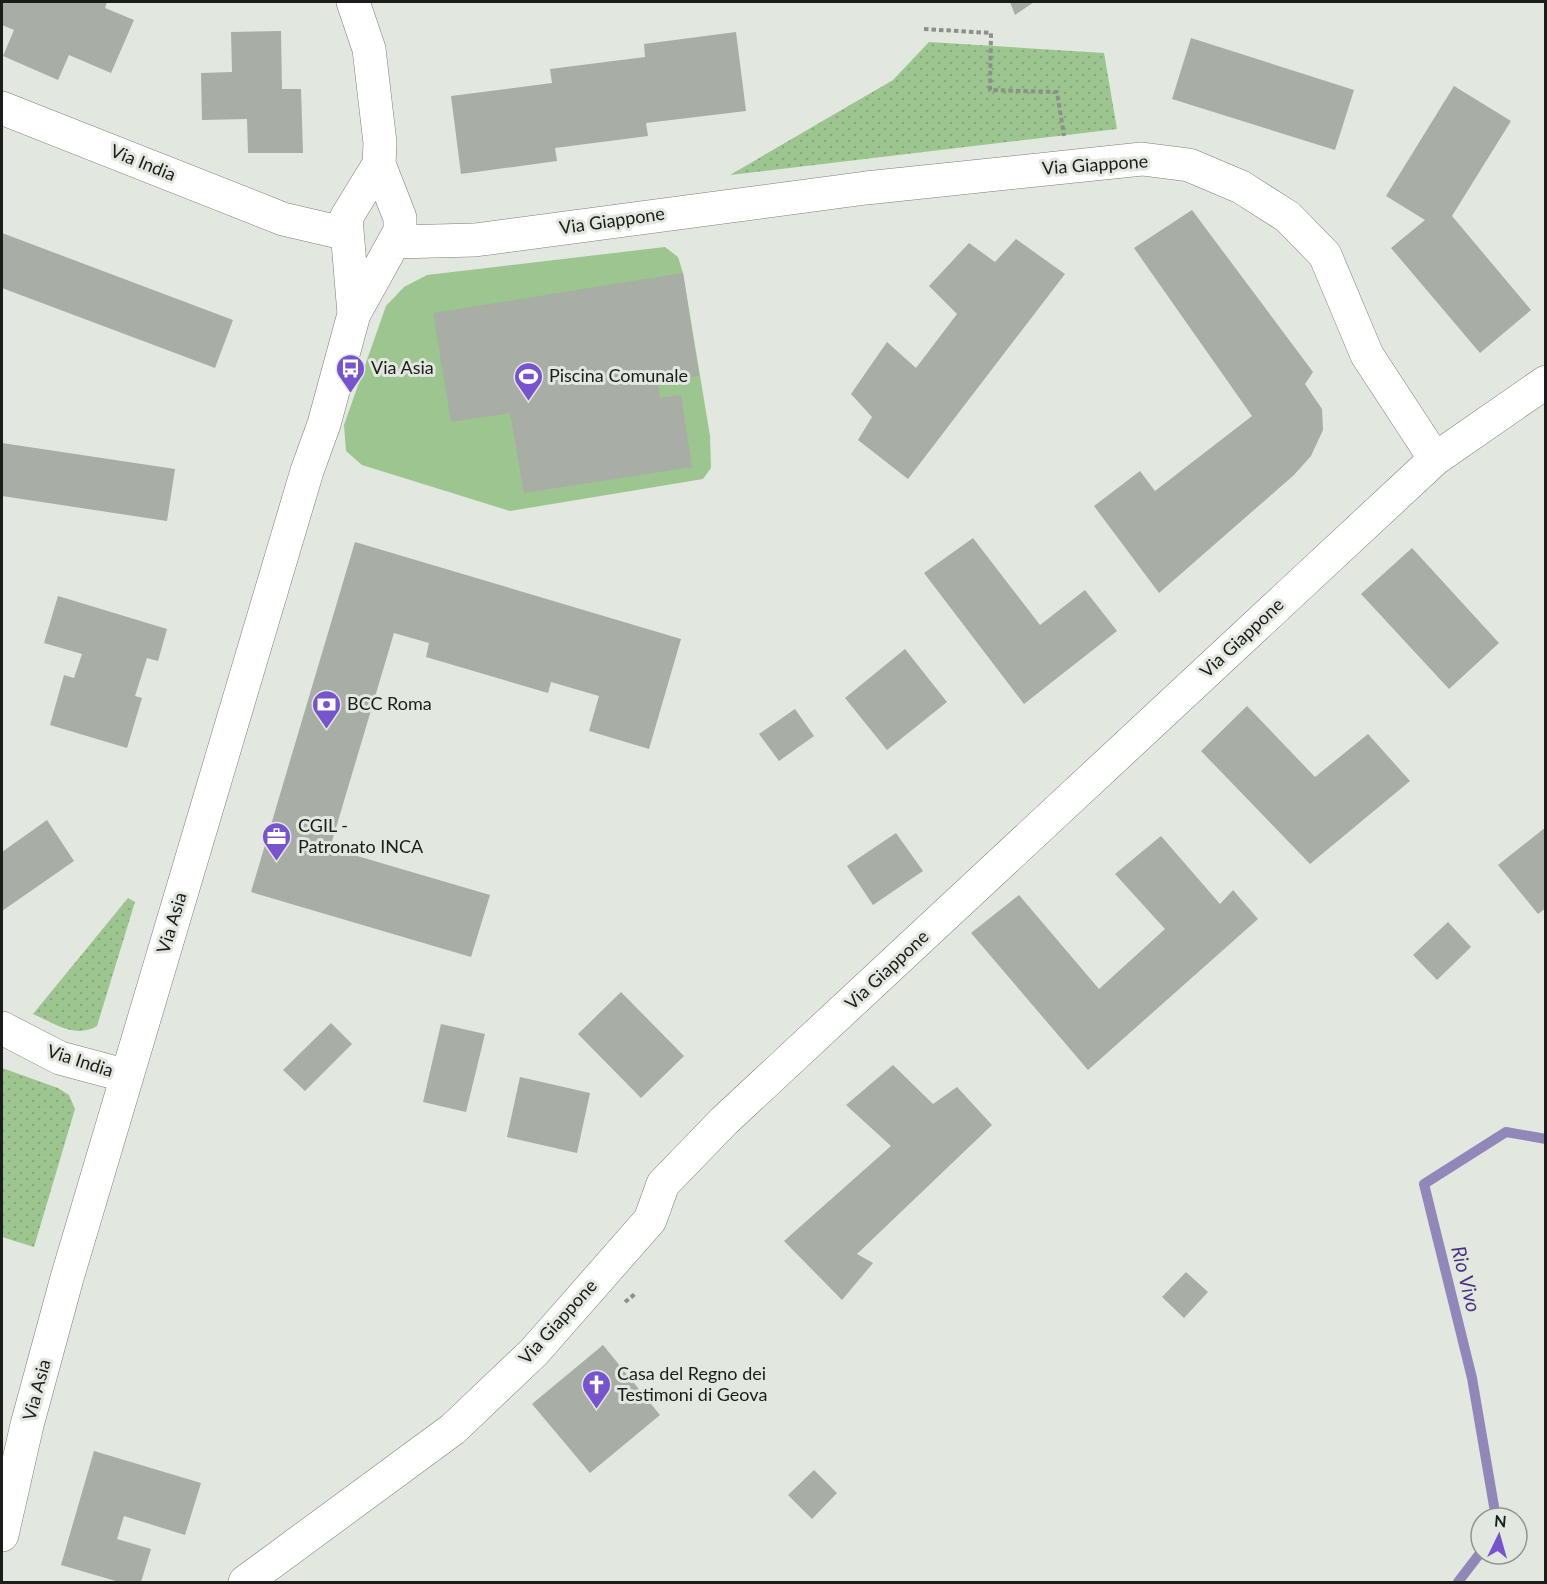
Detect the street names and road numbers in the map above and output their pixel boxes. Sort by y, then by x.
street label: Via India [108,139,179,185]
street label: Via Giappone [1041,149,1149,179]
street label: Via Giappone [558,202,666,238]
street label: Via Giappone [1195,593,1288,682]
street label: Via Asia [151,890,191,956]
street label: Via Giappone [840,925,933,1014]
street label: Via India [44,1039,116,1081]
street label: Via Giappone [514,1274,601,1368]
street label: Via Asia [17,1357,55,1423]

